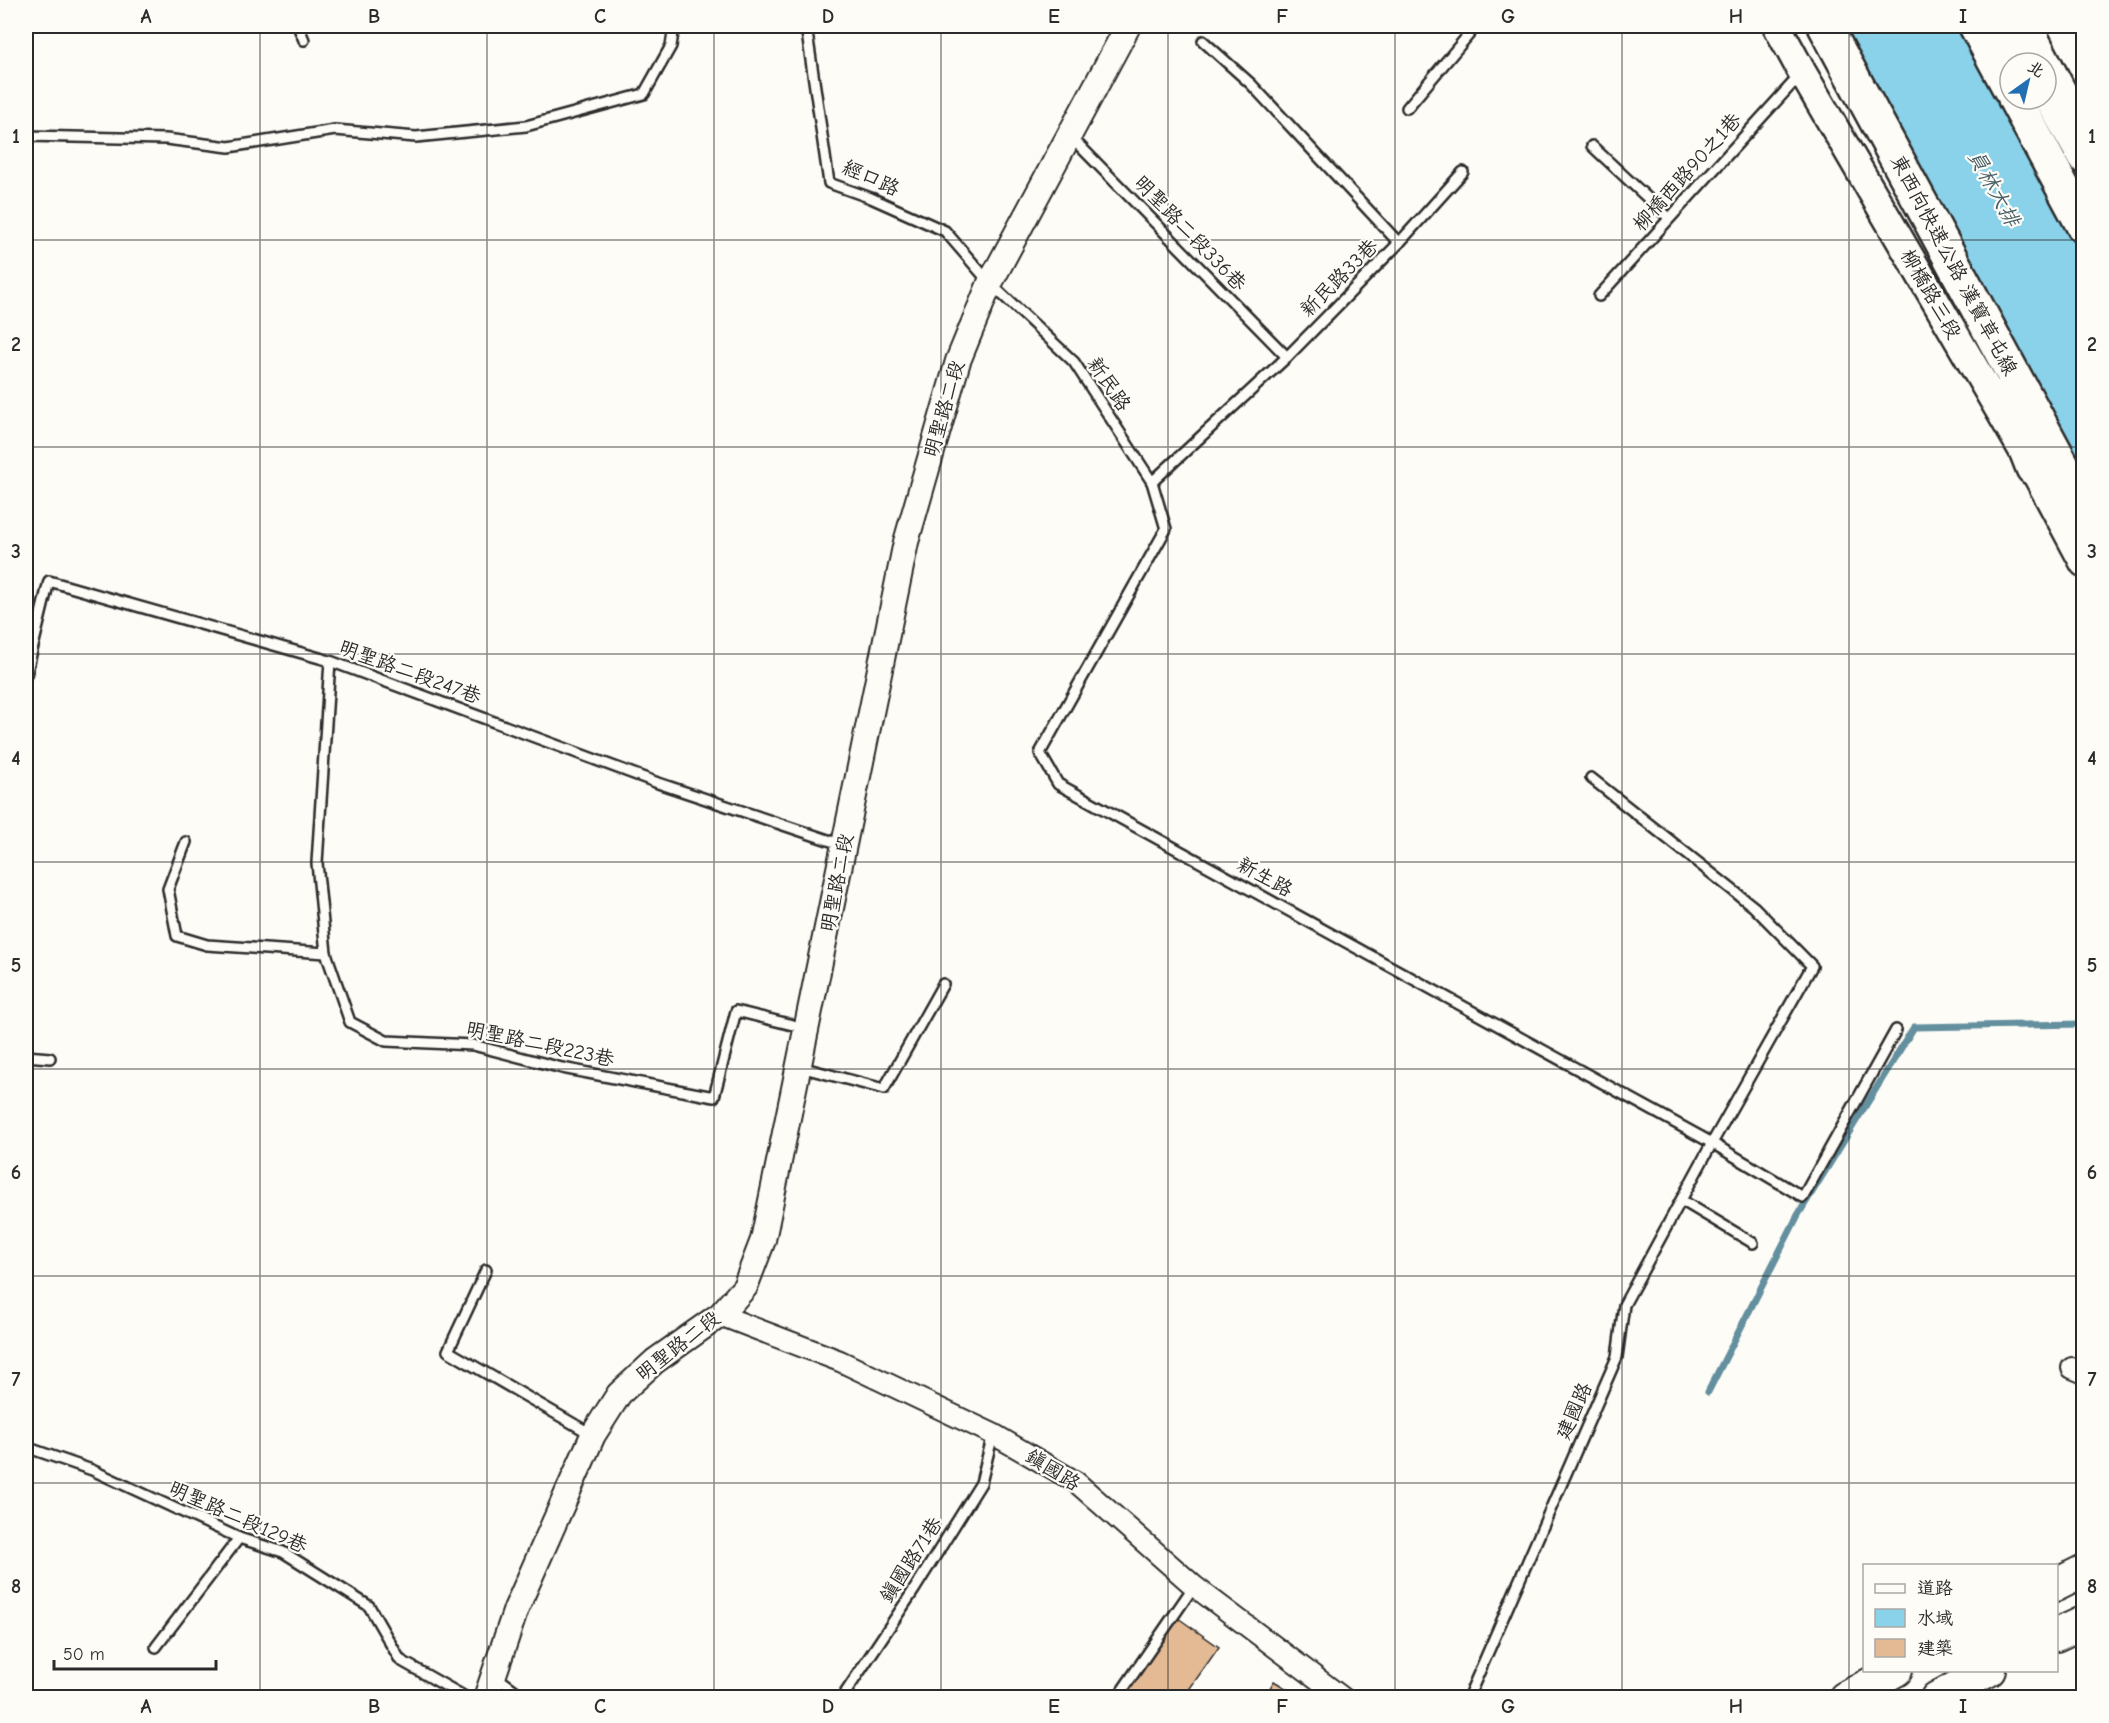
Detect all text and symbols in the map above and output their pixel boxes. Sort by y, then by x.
text: A [140,5,152,28]
text: B [368,5,380,28]
text: C [594,5,606,28]
text: D [822,5,834,28]
text: E [1048,5,1060,28]
text: F [1276,5,1288,28]
text: G [1501,5,1515,28]
text: H [1729,5,1743,28]
text: I [1959,5,1967,28]
north arrow [1998,51,2058,111]
text: 北 [2024,57,2048,81]
street label: 柳橋西路90之1巷 [1628,108,1747,236]
text: 1 [12,125,20,148]
text: 1 [2088,125,2096,148]
water label: 員林大排 [1963,145,2026,232]
street label: 東西向快速公路 漢寶草屯線 [1886,151,2022,379]
street label: 經口路 [839,155,904,201]
street label: 明聖路二段336巷 [1129,171,1251,296]
street label: 新民路33巷 [1295,234,1383,322]
street label: 柳橋路三段 [1896,245,1966,343]
text: 2 [11,333,21,356]
text: 2 [2087,333,2097,356]
street label: 新民路 [1083,353,1136,416]
street label: 明聖路二段 [919,358,969,460]
text: 3 [11,540,21,563]
text: 3 [2087,540,2097,563]
street label: 明聖路二段247巷 [336,636,485,709]
text: 4 [11,747,21,770]
text: 4 [2087,747,2097,770]
street label: 明聖路二段 [816,832,858,934]
street label: 新生路 [1233,852,1298,902]
text: 5 [11,954,21,977]
text: 5 [2087,954,2097,977]
street label: 明聖路二段223巷 [464,1017,617,1071]
text: 6 [11,1161,21,1184]
text: 6 [2087,1161,2097,1184]
street label: 明聖路二段 [632,1306,724,1386]
text: 7 [12,1368,21,1391]
text: 7 [2088,1368,2097,1391]
street label: 建國路 [1551,1378,1597,1443]
street label: 鎮國路 [1021,1444,1085,1496]
street label: 明聖路二段129巷 [165,1476,312,1558]
street label: 鎮國路71巷 [875,1512,948,1607]
legend [1863,1564,2058,1672]
text: 8 [11,1575,21,1598]
text: 8 [2087,1575,2097,1598]
text: 道路 [1917,1578,1953,1599]
text: 水域 [1917,1608,1953,1629]
scale bar [54,1633,216,1671]
text: 建築 [1917,1638,1953,1659]
text: 50 m [63,1644,105,1665]
text: A [140,1695,152,1718]
text: B [368,1695,380,1718]
text: C [594,1695,606,1718]
text: D [822,1695,834,1718]
text: E [1048,1695,1060,1718]
text: F [1276,1695,1288,1718]
text: G [1501,1695,1515,1718]
text: H [1729,1695,1743,1718]
text: I [1959,1695,1967,1718]

